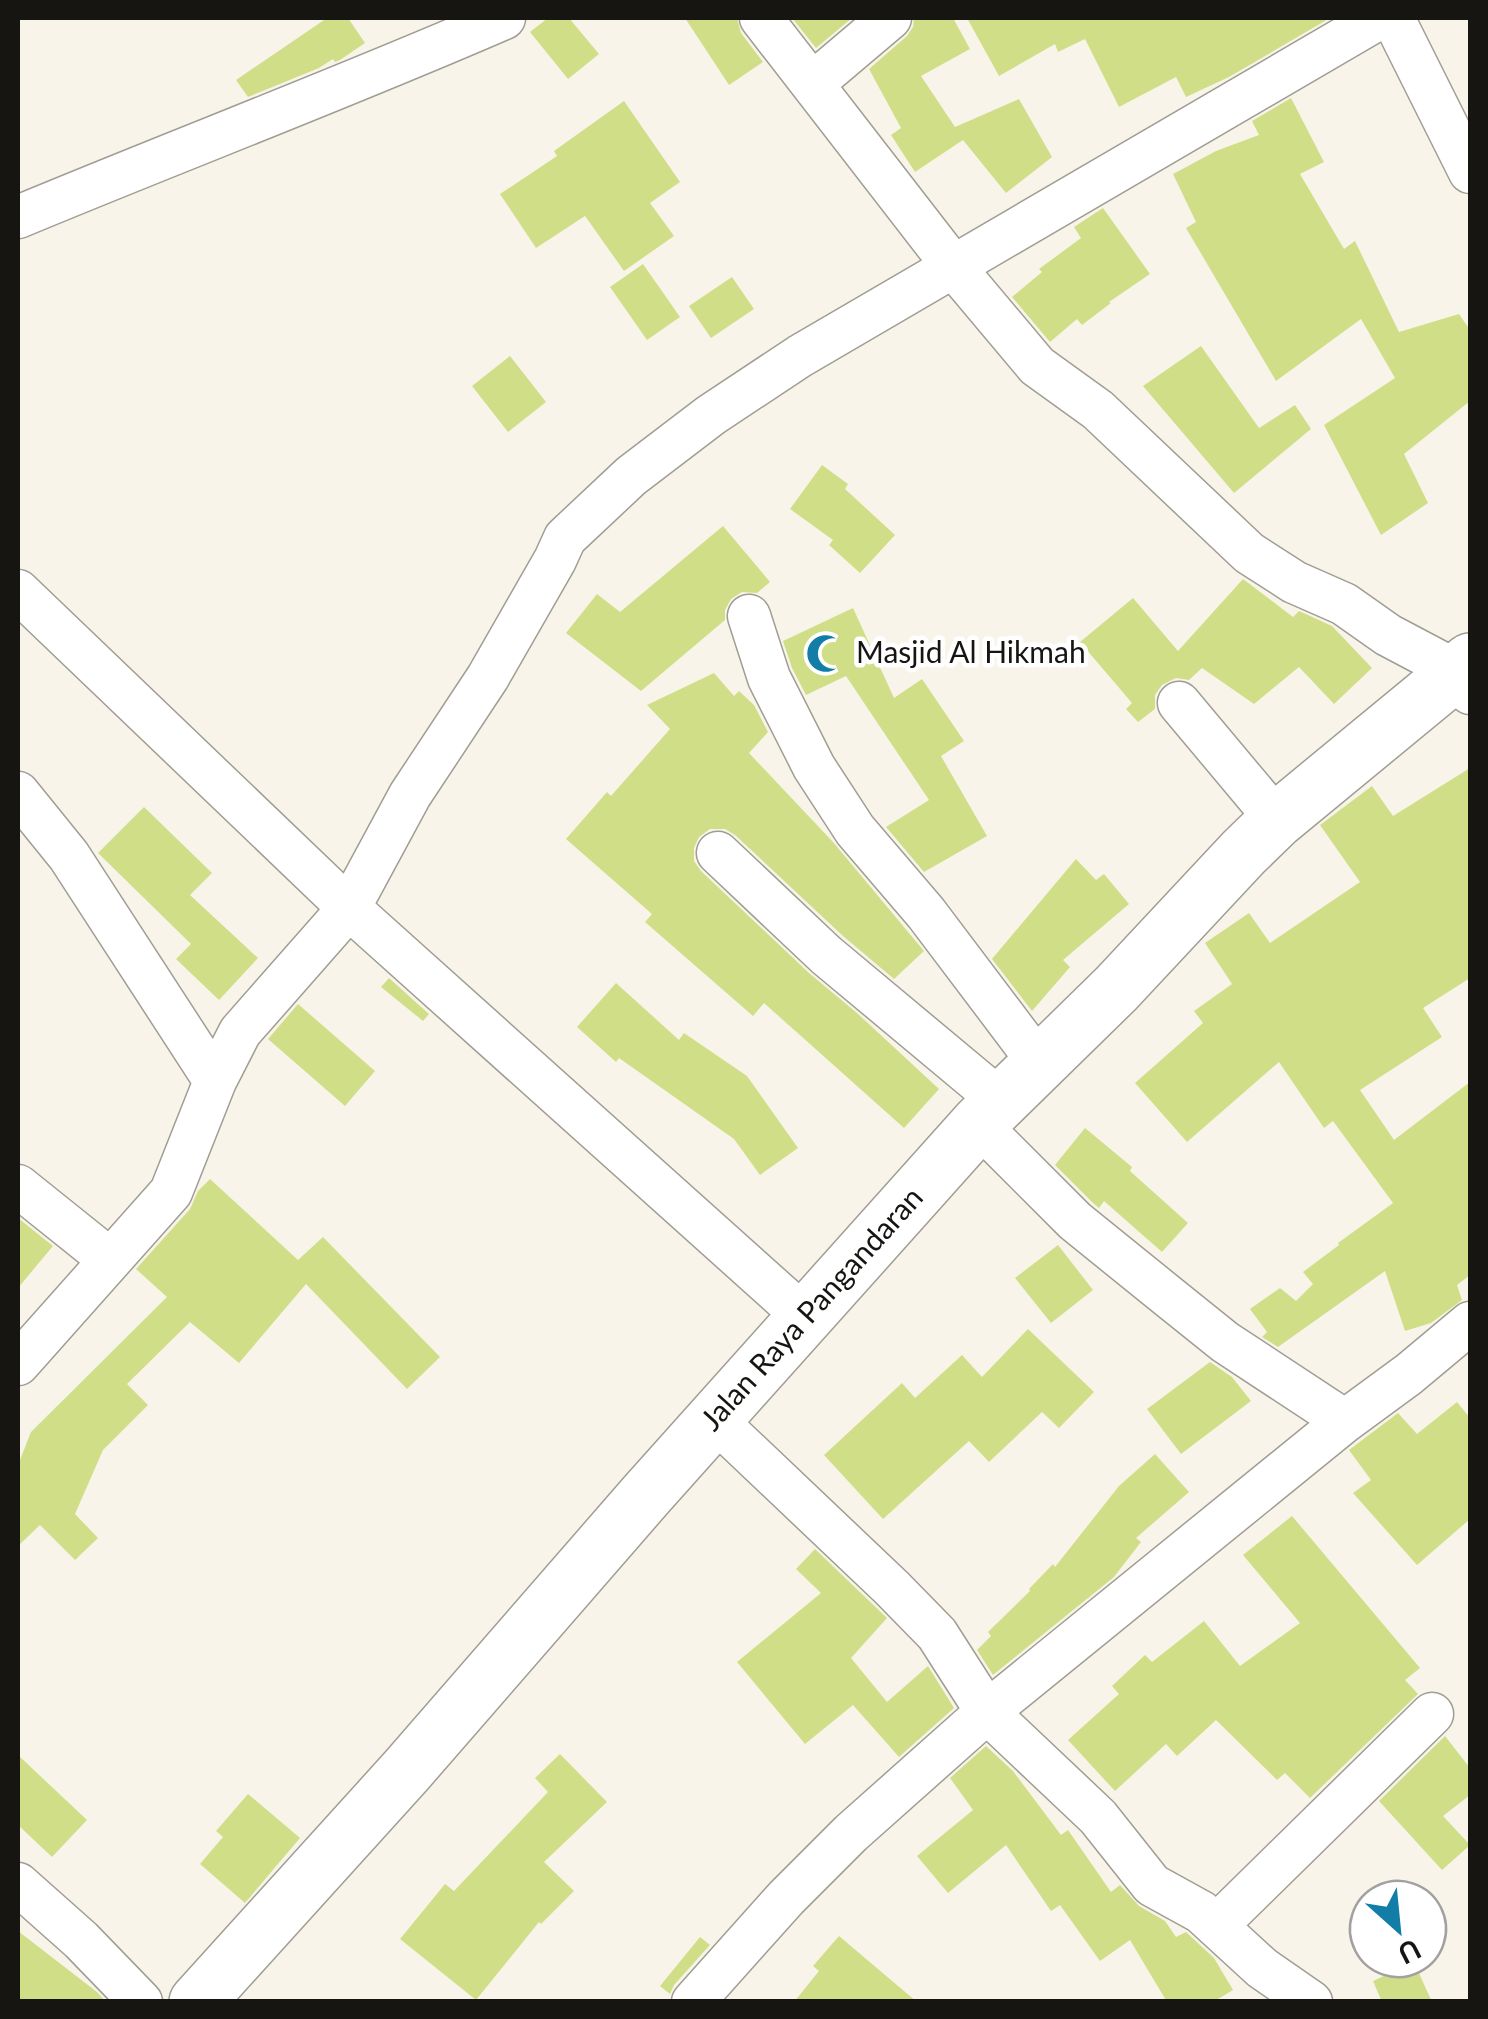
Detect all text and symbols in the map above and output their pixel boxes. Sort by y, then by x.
mosque icon: Masjid Al Hikmah [805,632,847,674]
place label: Masjid Al Hikmah [856,633,1086,669]
street label: Jalan Raya Pangandaran [692,1179,929,1437]
north arrow [1348,1879,1448,1979]
text: U [1393,1932,1427,1972]

